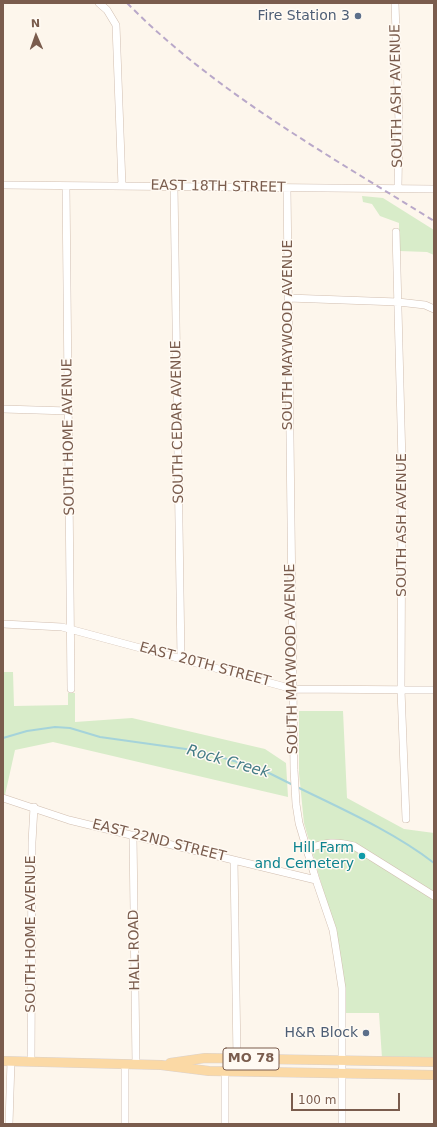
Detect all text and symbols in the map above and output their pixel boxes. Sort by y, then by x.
place label: Fire Station 3 [257,8,350,24]
marker: Fire Station 3 [353,11,363,21]
north arrow [16,16,56,56]
text: N [31,17,40,30]
street label: SOUTH ASH AVENUE [387,24,407,168]
street label: EAST 18TH STREET [150,177,286,197]
street label: SOUTH MAYWOOD AVENUE [280,240,296,430]
street label: SOUTH CEDAR AVENUE [168,340,188,504]
street label: SOUTH HOME AVENUE [59,358,79,516]
street label: SOUTH ASH AVENUE [394,453,410,597]
street label: SOUTH MAYWOOD AVENUE [282,564,302,754]
street label: EAST 20TH STREET [138,639,272,691]
water label: Rock Creek [185,742,271,782]
street label: EAST 22ND STREET [90,816,228,866]
place label: Hill Farm and Cemetery [254,840,354,872]
marker: Hill Farm and Cemetery [357,851,367,861]
street label: SOUTH HOME AVENUE [23,855,39,1013]
street label: HALL ROAD [126,909,144,991]
place label: H&R Block [285,1025,358,1041]
marker: H&R Block [361,1028,371,1038]
road number: MO 78 [223,1048,279,1070]
scale bar [293,1085,402,1111]
text: 100 m [298,1093,336,1107]

